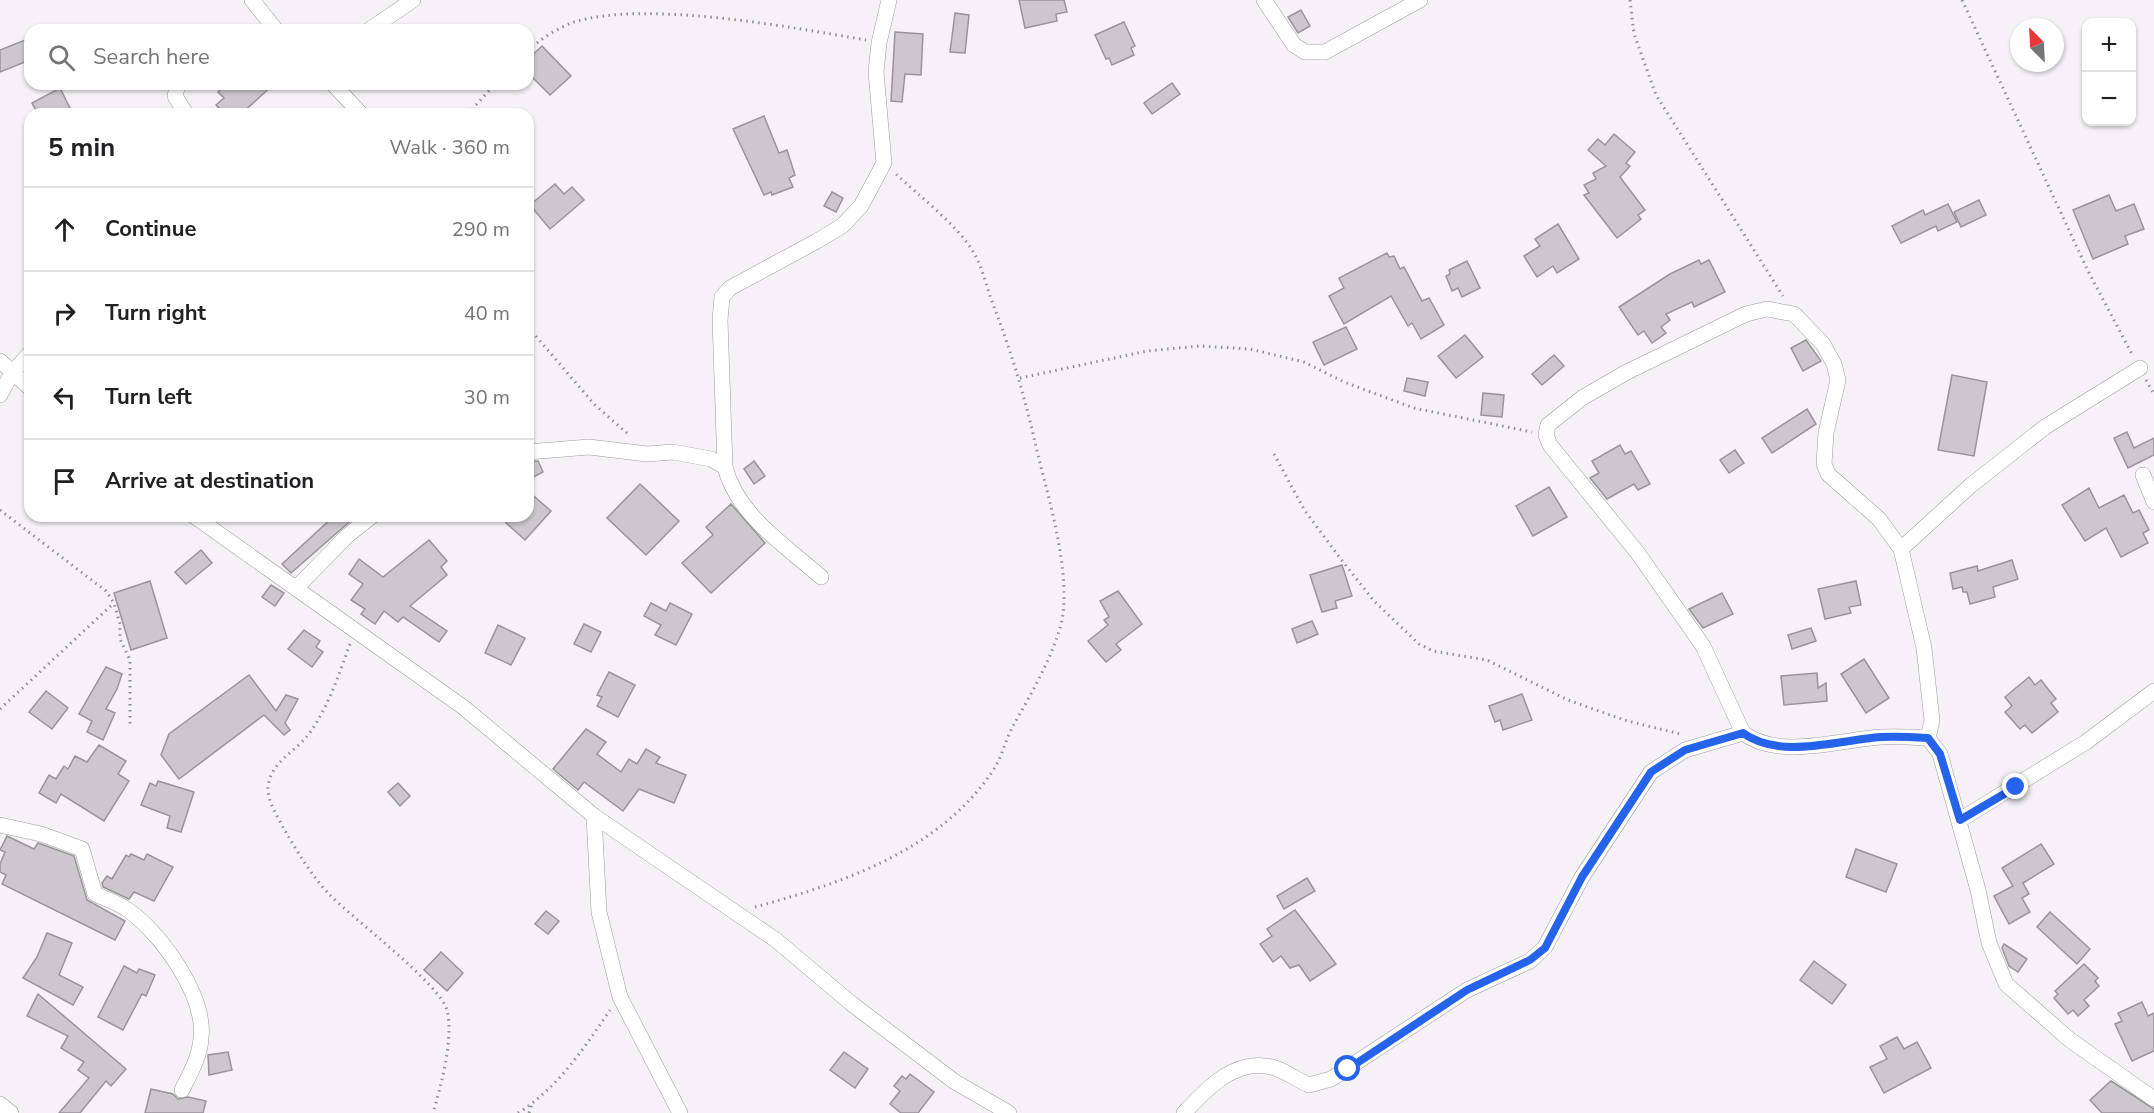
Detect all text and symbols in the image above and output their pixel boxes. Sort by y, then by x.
north arrow [2010,18,2064,72]
map controls [2082,18,2136,126]
button: + [2082,18,2136,72]
search box [24,24,534,90]
icon: search [45,41,78,74]
text: Search here [93,42,210,72]
button: − [2082,72,2136,126]
text: 5 min [48,130,115,165]
text: Walk · 360 m [390,134,510,161]
icon: ahead [48,213,81,246]
text: Continue [105,214,196,244]
text: 290 m [452,216,510,243]
icon: right [48,297,81,330]
text: Turn right [105,298,206,328]
text: 40 m [464,300,510,327]
icon: left [48,381,81,414]
text: Turn left [105,382,192,412]
text: 30 m [464,384,510,411]
icon: arrive [48,465,81,498]
text: Arrive at destination [105,466,314,496]
route end [2002,773,2028,799]
route start [1334,1055,1360,1081]

